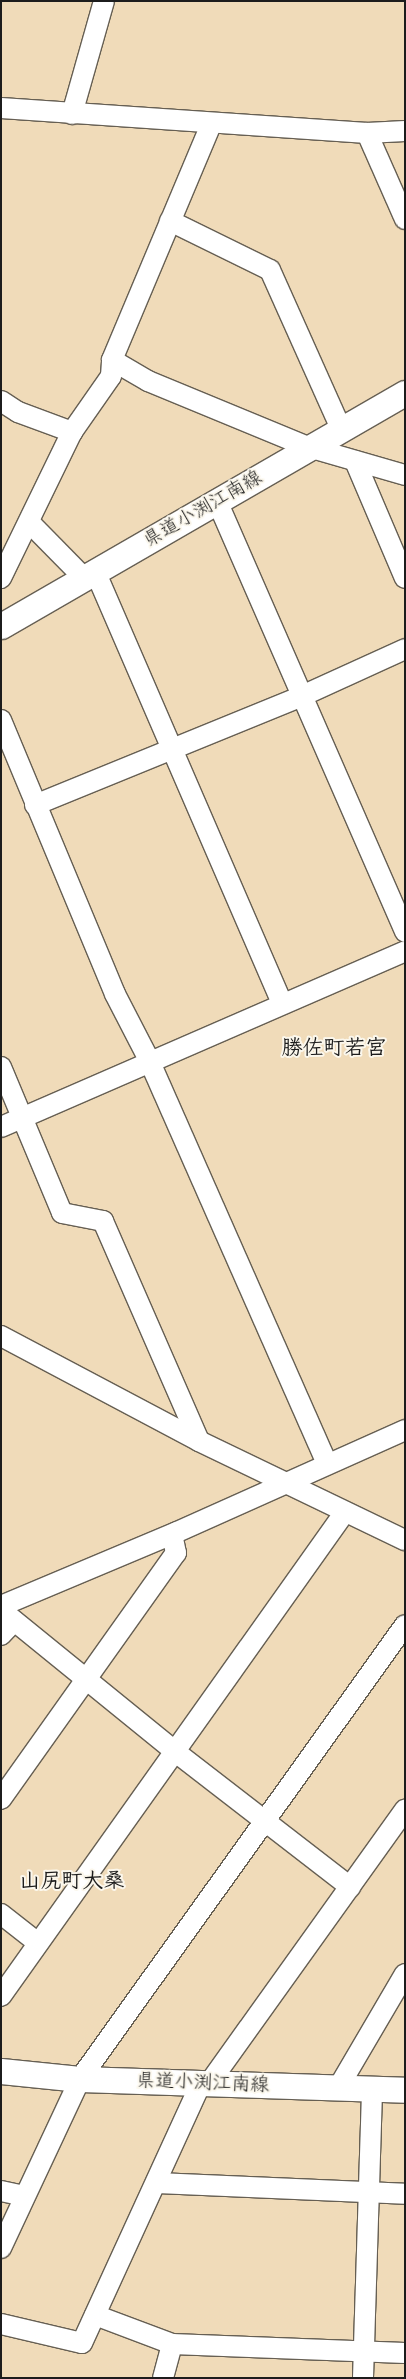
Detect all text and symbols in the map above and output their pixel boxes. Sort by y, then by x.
street label: 県道小渕江南線 [140,466,266,552]
district label: 勝佐町若宮 [282,1035,386,1061]
district label: 山尻町大桑 [20,1868,124,1894]
street label: 県道小渕江南線 [136,2069,270,2097]

